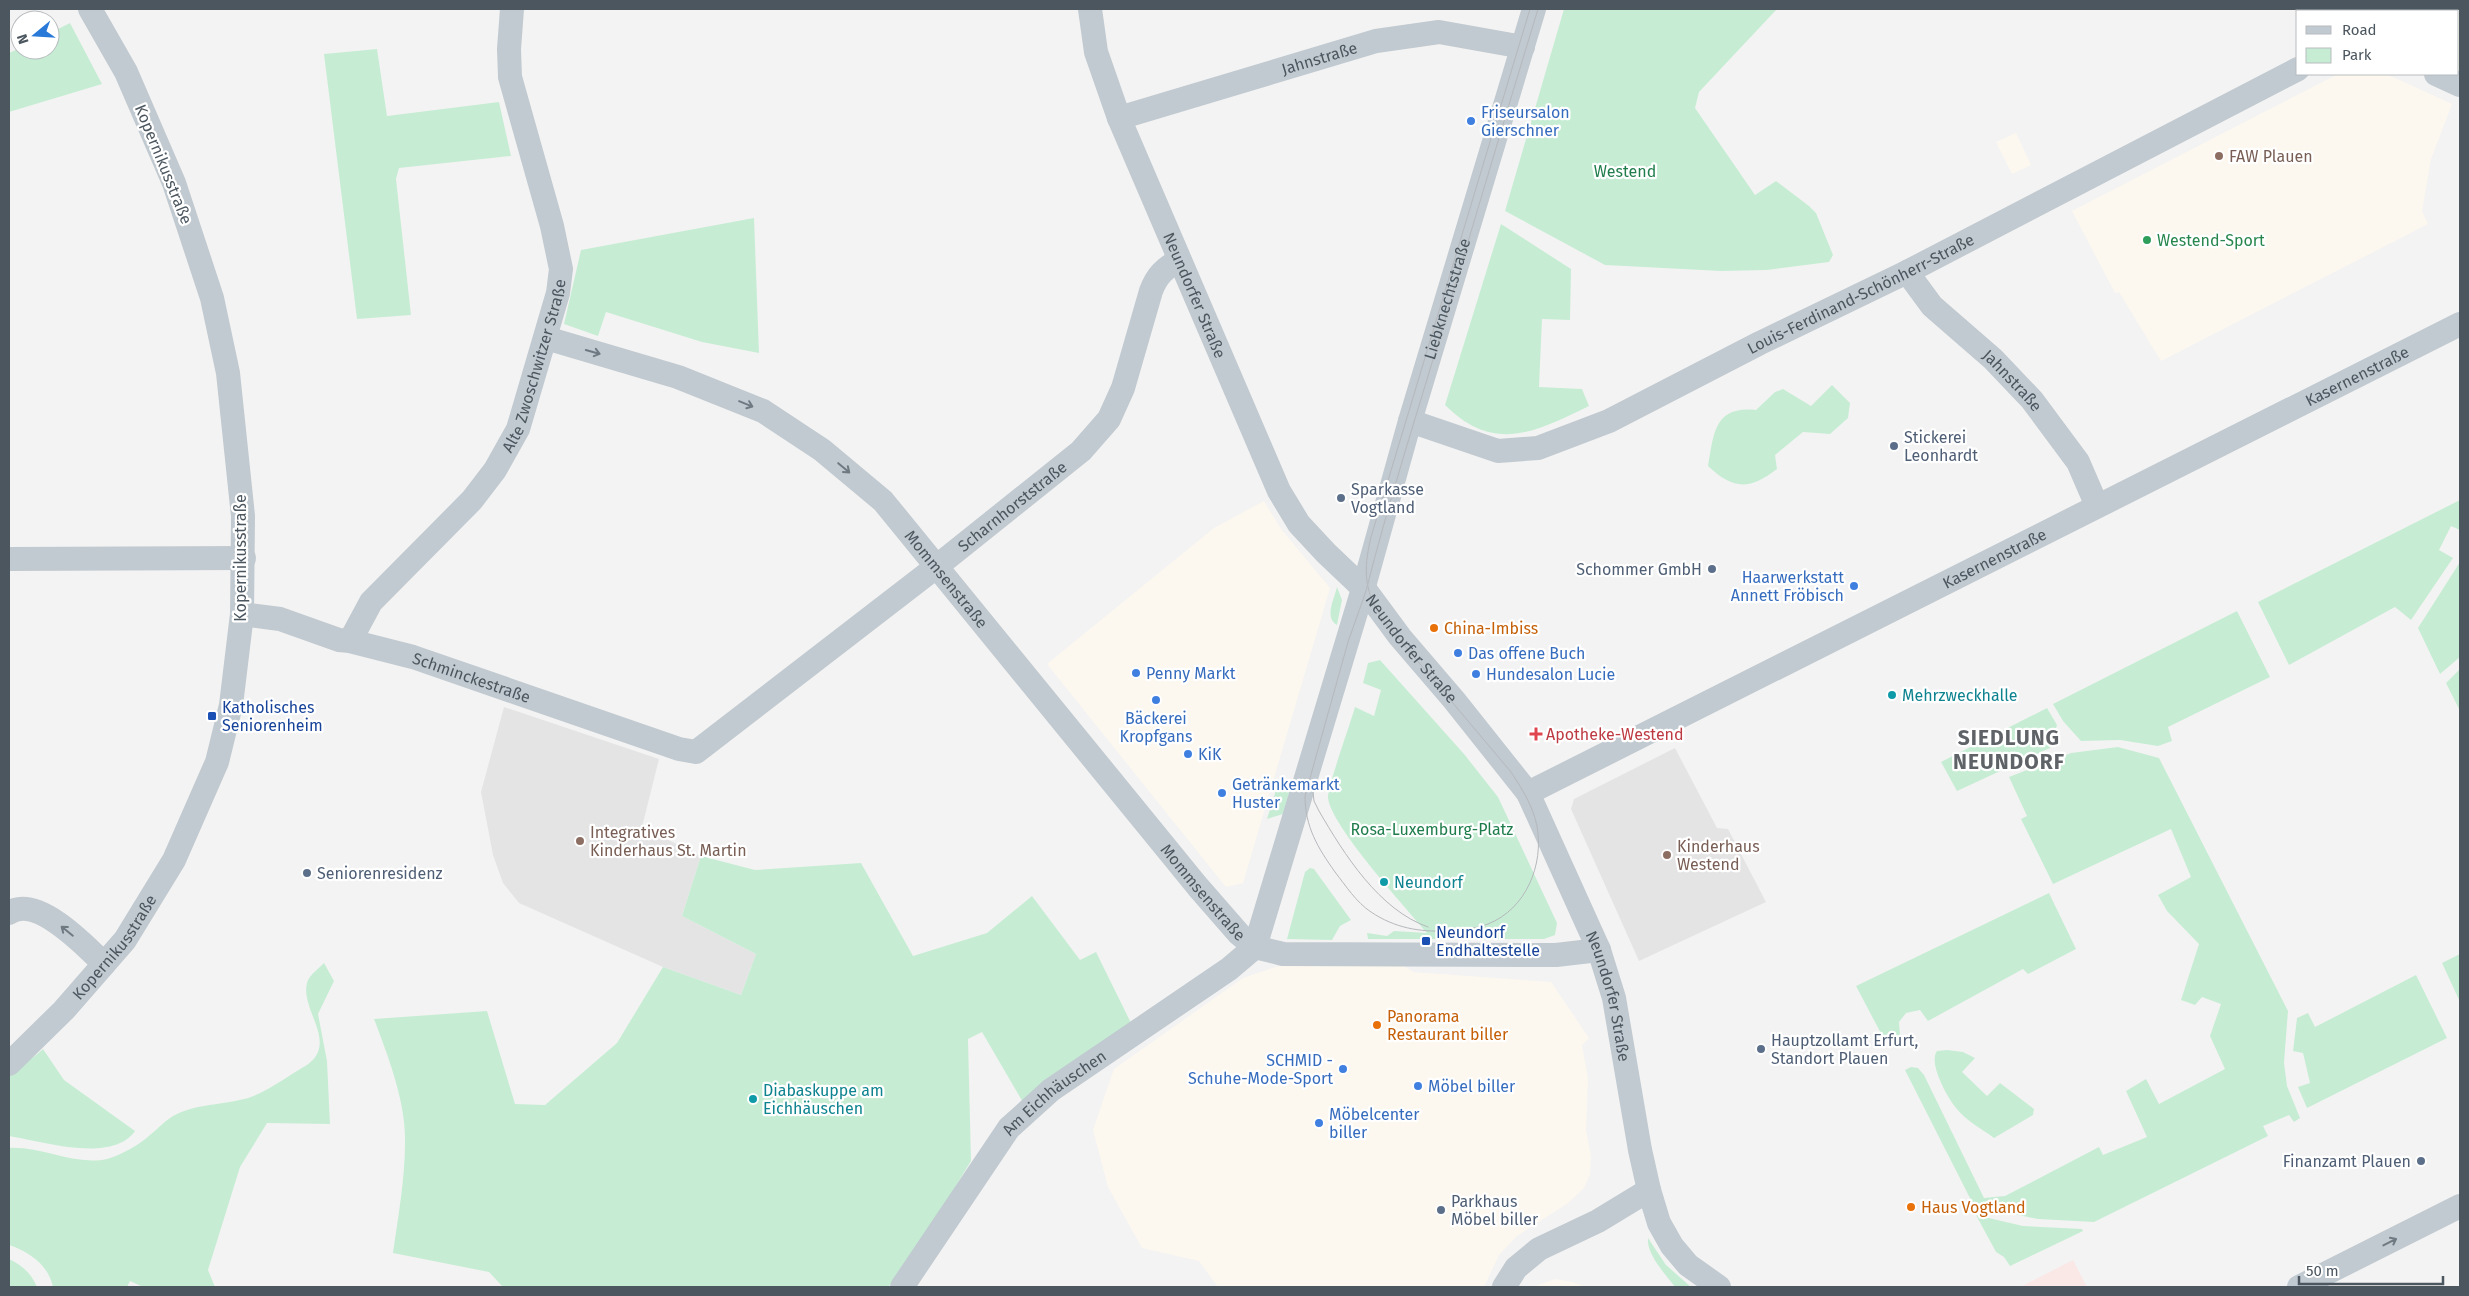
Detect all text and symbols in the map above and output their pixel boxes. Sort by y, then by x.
north arrow [10,10,60,60]
legend [2296,10,2459,75]
text: Road [2342,21,2377,39]
text: N [14,32,33,46]
street label: Jahnstraße [1279,38,1360,79]
text: Park [2342,46,2372,64]
street label: Kopernikusstraße [131,102,196,227]
place label: Friseursalon Gierschner [1481,103,1570,140]
marker: Friseursalon Gierschner [1465,115,1477,127]
place label: FAW Plauen [2229,147,2313,166]
marker: FAW Plauen [2213,150,2225,162]
park label: Westend [1594,162,1656,181]
street label: Neundorfer Straße [1159,230,1230,361]
street label: Louis-Ferdinand-Schönherr-Straße [1744,230,1977,358]
place label: Westend-Sport [2157,231,2265,250]
marker: Westend-Sport [2141,234,2153,246]
street label: Liebknechtstraße [1420,236,1474,362]
street label: Alte Zwoschwitzer Straße [498,278,570,456]
street label: Kasernenstraße [2302,342,2412,410]
street label: Jahnstraße [1979,346,2046,415]
one-way arrow [584,348,600,357]
one-way arrow [738,400,754,409]
place label: Stickerei Leonhardt [1904,428,1978,465]
marker: Stickerei Leonhardt [1888,440,1900,452]
street label: Scharnhorststraße [954,457,1070,556]
one-way arrow [837,462,850,473]
place label: Sparkasse Vogtland [1351,480,1424,517]
marker: Sparkasse Vogtland [1335,492,1347,504]
street label: Kopernikusstraße [231,494,250,622]
street label: Kasernenstraße [1939,525,2050,593]
street label: Mommsenstraße [901,526,992,632]
place label: Schommer GmbH [1576,560,1702,579]
marker: Schommer GmbH [1706,563,1718,575]
place label: Haarwerkstatt Annett Fröbisch [1731,568,1844,605]
marker: Haarwerkstatt Annett Fröbisch [1848,580,1860,592]
street label: Neundorfer Straße [1361,590,1461,707]
place label: China-Imbiss [1444,619,1538,638]
marker: China-Imbiss [1428,622,1440,634]
place label: Das offene Buch [1468,644,1585,663]
marker: Das offene Buch [1452,647,1464,659]
street label: Schminckestraße [410,649,533,707]
place label: Penny Markt [1146,664,1236,683]
place label: Hundesalon Lucie [1486,665,1615,684]
marker: Penny Markt [1130,667,1142,679]
marker: Hundesalon Lucie [1470,668,1482,680]
place label: Mehrzweckhalle [1902,686,2018,705]
marker: Mehrzweckhalle [1886,689,1898,701]
marker: Bäckerei Kropfgans [1150,694,1162,706]
place label: Katholisches Seniorenheim [222,698,323,735]
place label: Bäckerei Kropfgans [1120,709,1192,746]
marker: Katholisches Seniorenheim [206,710,218,722]
place label: Apotheke-Westend [1546,725,1684,744]
district label: SIEDLUNG NEUNDORF [1953,725,2065,775]
marker: Apotheke-Westend [1530,728,1542,740]
place label: KiK [1198,745,1222,764]
marker: KiK [1182,748,1194,760]
place label: Getränkemarkt Huster [1232,775,1340,812]
marker: Getränkemarkt Huster [1216,787,1228,799]
park label: Rosa-Luxemburg-Platz [1351,820,1513,839]
place label: Integratives Kinderhaus St. Martin [590,823,747,860]
marker: Integratives Kinderhaus St. Martin [574,835,586,847]
place label: Kinderhaus Westend [1677,837,1760,874]
street label: Mommsenstraße [1157,840,1249,945]
marker: Kinderhaus Westend [1661,849,1673,861]
place label: Seniorenresidenz [317,864,443,883]
marker: Seniorenresidenz [301,867,313,879]
place label: Neundorf [1394,873,1464,892]
marker: Neundorf [1378,876,1390,888]
street label: Kopernikusstraße [69,891,161,1004]
place label: Neundorf Endhaltestelle [1436,923,1540,960]
one-way arrow [61,926,74,937]
street label: Neundorfer Straße [1581,928,1634,1063]
marker: Neundorf Endhaltestelle [1420,935,1432,947]
place label: Panorama Restaurant biller [1387,1007,1509,1044]
marker: Panorama Restaurant biller [1371,1019,1383,1031]
place label: Hauptzollamt Erfurt, Standort Plauen [1771,1031,1918,1068]
marker: Hauptzollamt Erfurt, Standort Plauen [1755,1043,1767,1055]
street label: Am Eichhäuschen [998,1046,1110,1139]
place label: SCHMID - Schuhe-Mode-Sport [1188,1051,1333,1088]
marker: SCHMID - Schuhe-Mode-Sport [1337,1063,1349,1075]
place label: Möbel biller [1428,1077,1516,1096]
marker: Möbel biller [1412,1080,1424,1092]
place label: Diabaskuppe am Eichhäuschen [763,1081,884,1118]
marker: Diabaskuppe am Eichhäuschen [747,1093,759,1105]
place label: Möbelcenter biller [1329,1105,1420,1142]
marker: Möbelcenter biller [1313,1117,1325,1129]
place label: Finanzamt Plauen [2283,1152,2411,1171]
marker: Finanzamt Plauen [2415,1155,2427,1167]
place label: Parkhaus Möbel biller [1451,1192,1539,1229]
place label: Haus Vogtland [1921,1198,2026,1217]
marker: Haus Vogtland [1905,1201,1917,1213]
marker: Parkhaus Möbel biller [1435,1204,1447,1216]
one-way arrow [2382,1237,2397,1246]
scale bar [2299,1254,2443,1286]
text: 50 m [2306,1262,2339,1280]

